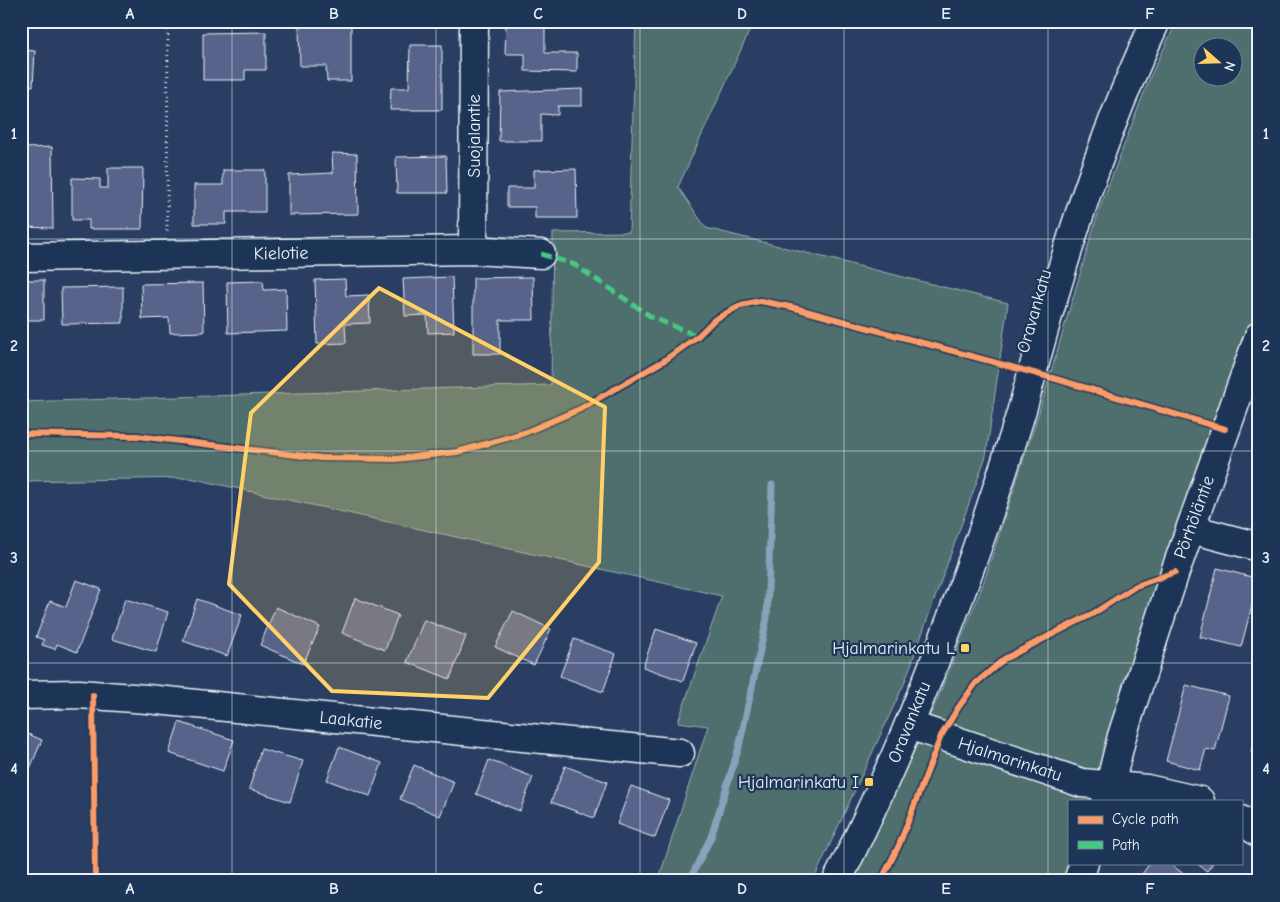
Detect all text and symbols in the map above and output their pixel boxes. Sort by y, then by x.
text: A [126,5,135,23]
text: B [329,5,339,23]
text: C [533,5,543,23]
text: D [737,5,747,23]
text: E [941,5,951,23]
text: F [1145,5,1155,23]
north arrow [1192,38,1242,88]
text: N [1220,59,1239,73]
street label: Suojalantie [464,94,485,178]
text: 1 [11,125,17,143]
text: 1 [1263,125,1269,143]
street label: Kielotie [253,243,309,264]
street label: Oravankatu [1013,267,1056,355]
text: 2 [10,337,18,355]
text: 2 [1262,337,1270,355]
street label: Pörhöläntie [1170,473,1219,561]
text: 3 [10,549,18,567]
text: 3 [1262,549,1270,567]
place label: Hjalmarinkatu L [832,638,955,659]
marker: Hjalmarinkatu L [959,642,971,654]
street label: Oravankatu [884,678,935,766]
street label: Laakatie [318,707,383,734]
street label: Hjalmarinkatu [955,733,1064,786]
text: 4 [10,760,18,778]
text: 4 [1262,760,1270,778]
place label: Hjalmarinkatu I [738,772,859,793]
marker: Hjalmarinkatu I [863,776,875,788]
legend [1068,800,1242,864]
text: Cycle path [1112,810,1179,828]
text: Path [1112,836,1140,854]
text: A [126,880,135,898]
text: B [329,880,339,898]
text: C [533,880,543,898]
text: D [737,880,747,898]
text: E [941,880,951,898]
text: F [1145,880,1155,898]

